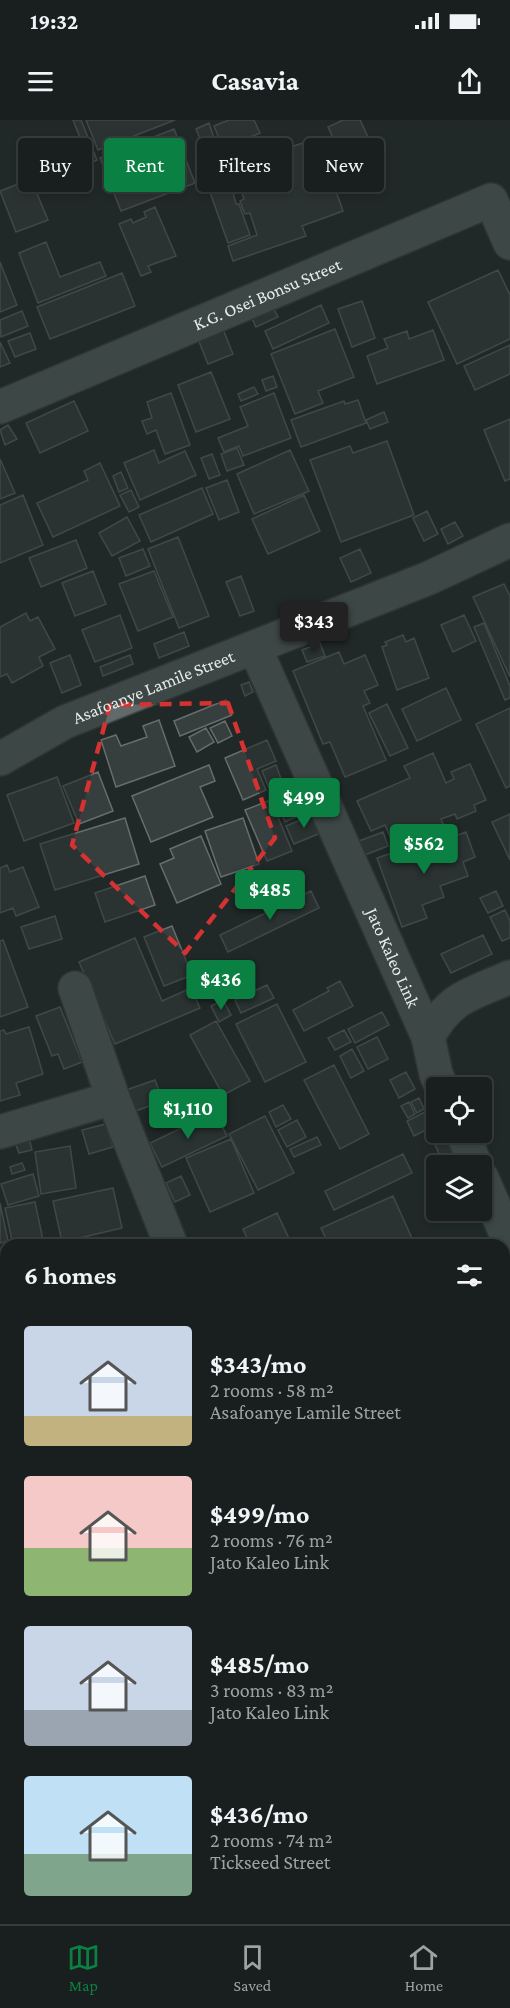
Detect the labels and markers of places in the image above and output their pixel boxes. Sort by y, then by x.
pin: $343 [278,602,350,653]
pin: $499 [268,778,340,829]
pin: $562 [388,824,460,875]
pin: $485 [234,870,306,921]
pin: $436 [185,960,257,1011]
pin: $1,110 [139,1089,237,1140]

